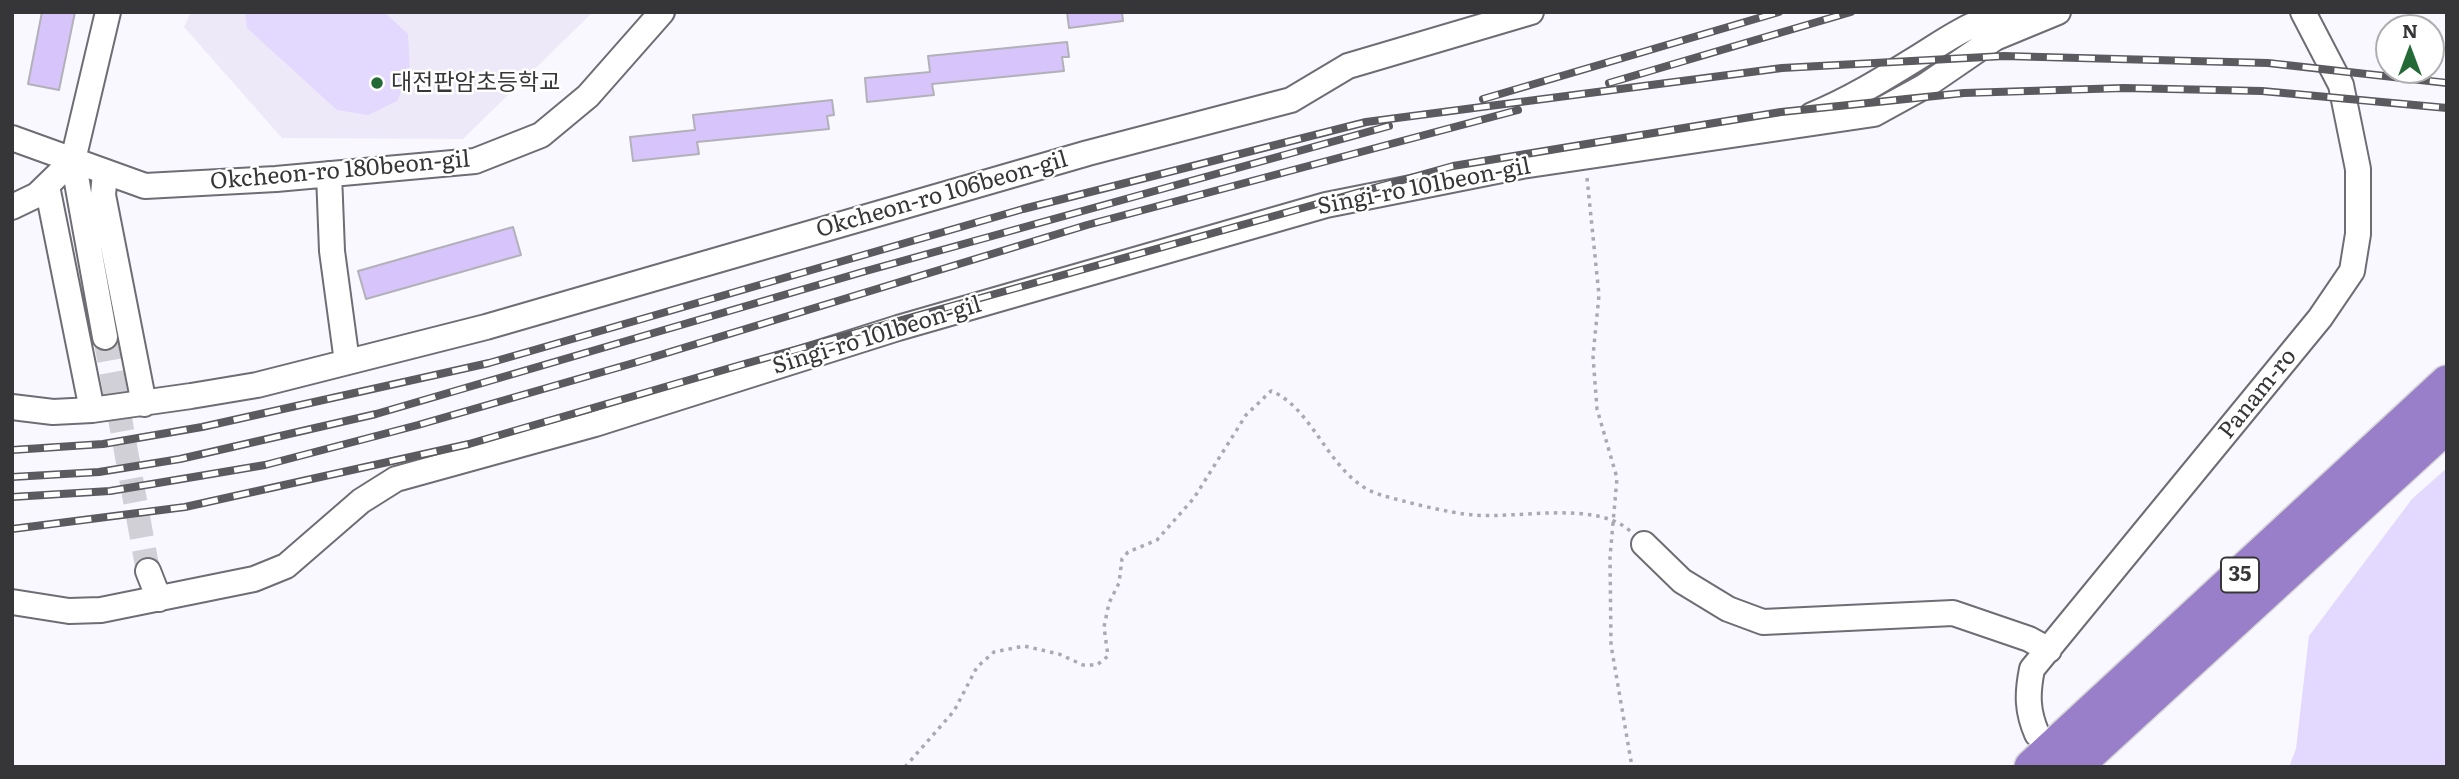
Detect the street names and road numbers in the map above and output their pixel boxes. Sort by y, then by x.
street label: Okcheon-ro 180beon-gil [209,146,471,196]
street label: Okcheon-ro 106beon-gil [813,146,1071,244]
street label: Singi-ro 101beon-gil [1315,153,1533,221]
street label: Singi-ro 101beon-gil [769,291,985,381]
street label: Panam-ro [2213,343,2303,445]
road number: 35 [2221,558,2259,592]

